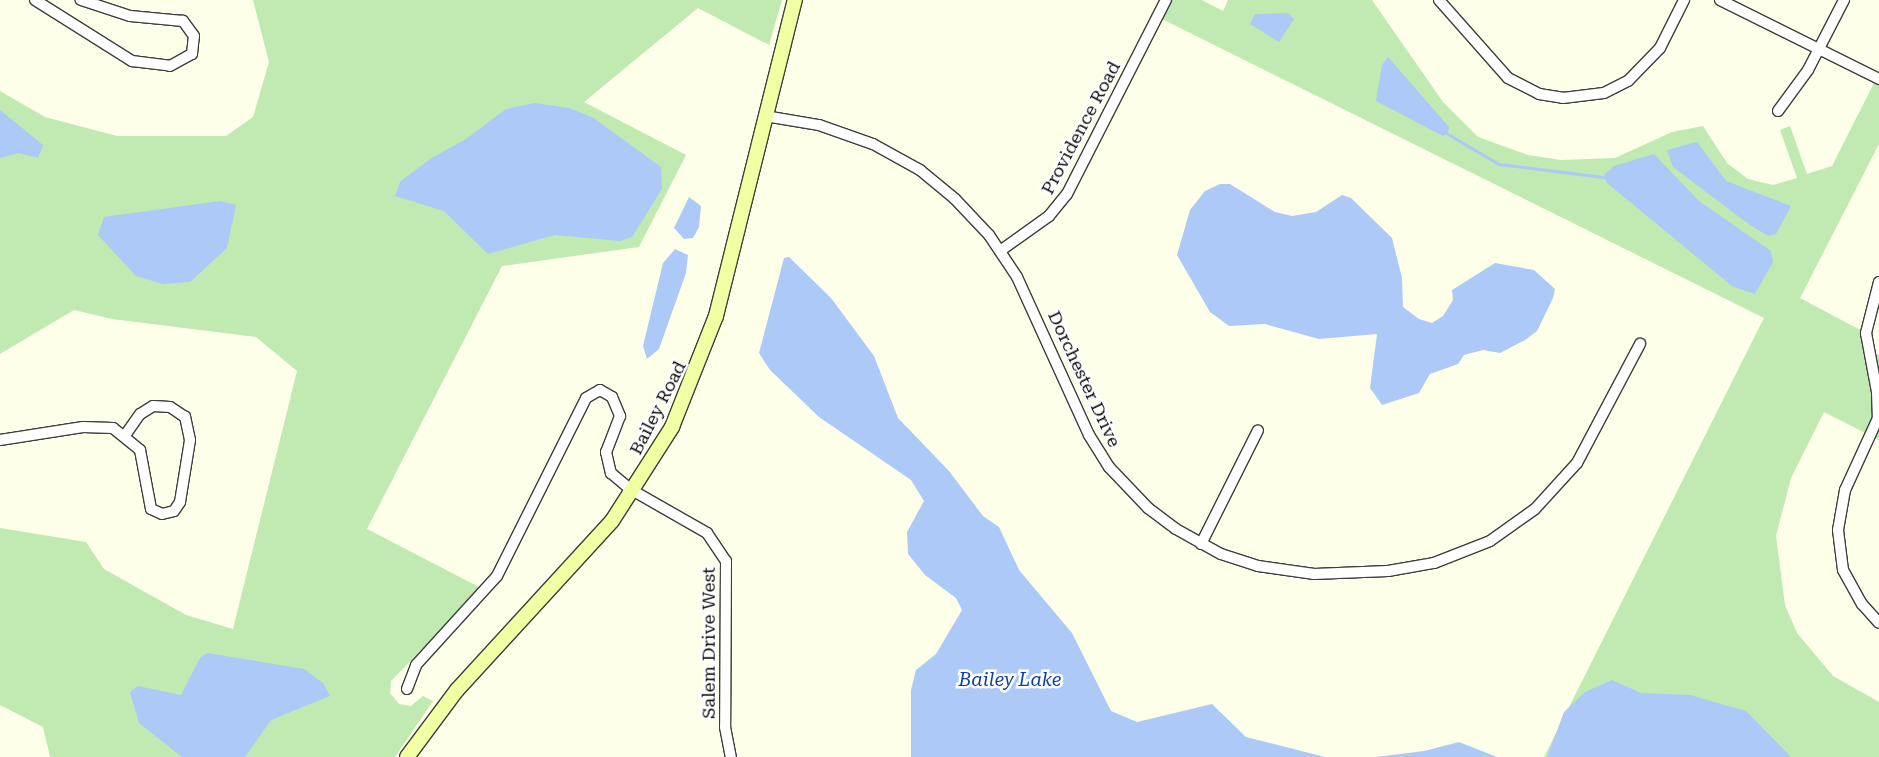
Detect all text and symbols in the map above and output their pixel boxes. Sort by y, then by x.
street label: Providence Road [1037,58,1125,198]
street label: Dorchester Drive [1043,307,1125,451]
street label: Bailey Road [625,358,691,458]
street label: Salem Drive West [698,567,720,719]
water label: Bailey Lake [959,669,1061,691]

